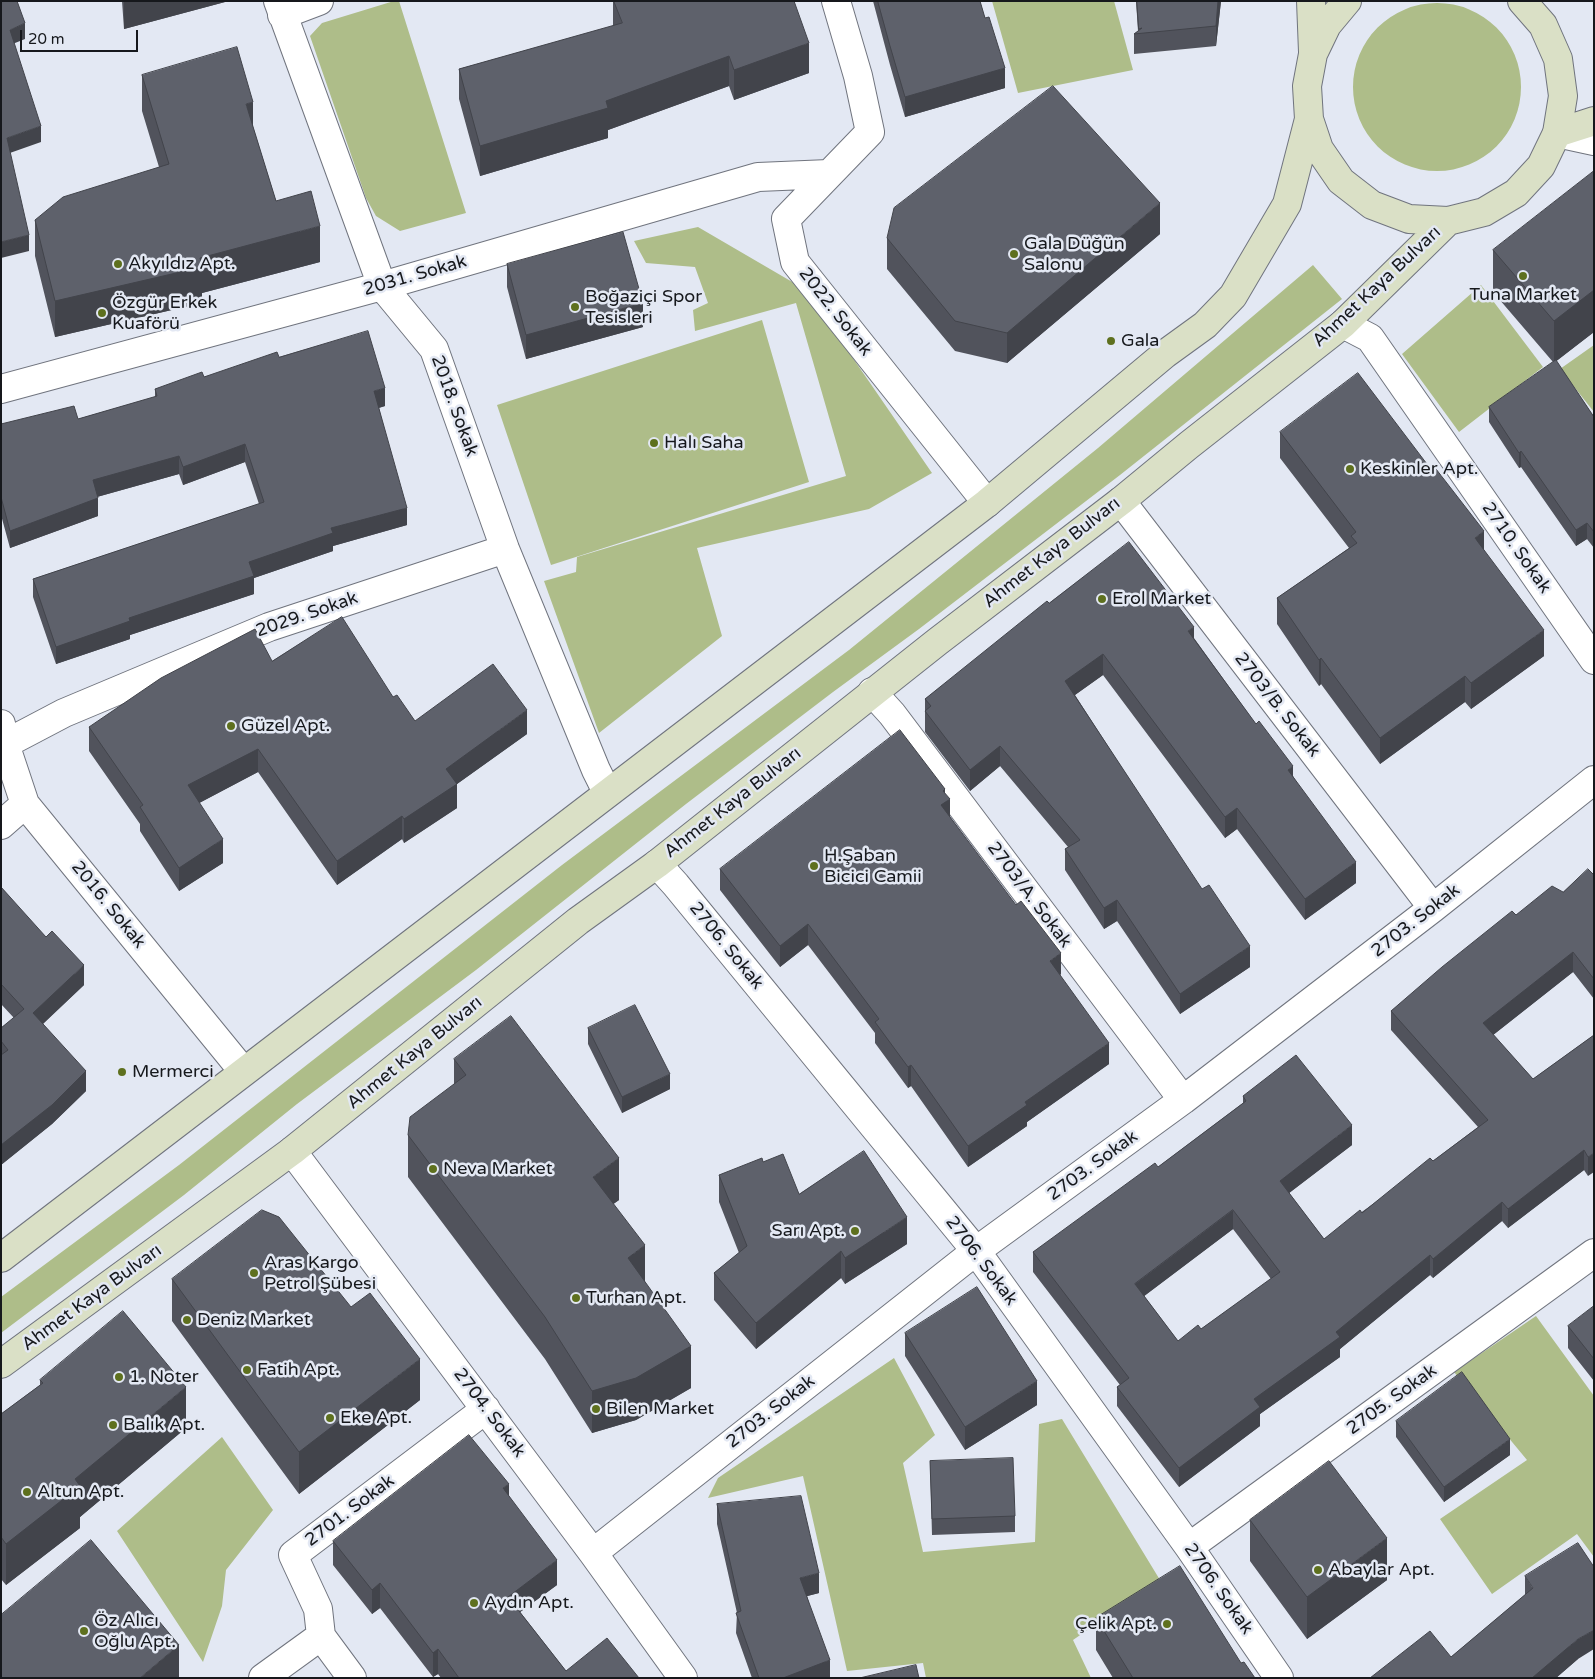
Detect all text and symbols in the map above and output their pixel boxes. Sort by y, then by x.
scale bar [22,20,140,52]
text: 20 m [28,30,65,48]
street label: Ahmet Kaya Bulvarı [1308,222,1446,352]
place label: Gala Düğün Salonu [1024,233,1125,276]
marker: Gala Düğün Salonu [1008,248,1020,260]
street label: 2031. Sokak [361,251,469,301]
place label: Akyıldız Apt. [128,253,235,275]
marker: Akyıldız Apt. [112,258,124,270]
street label: 2022. Sokak [794,264,876,360]
marker: Tuna Market [1517,270,1529,282]
place label: Tuna Market [1469,284,1577,306]
place label: Boğaziçi Spor Tesisleri [585,286,702,328]
place label: Özgür Erkek Kuaförü [112,292,217,334]
marker: Boğaziçi Spor Tesisleri [569,301,581,313]
marker: Özgür Erkek Kuaförü [96,307,108,319]
place label: Gala [1121,330,1159,352]
marker: Gala [1105,335,1117,347]
street label: 2018. Sokak [426,352,482,460]
place label: Halı Saha [664,432,744,454]
marker: Halı Saha [648,437,660,449]
place label: Keskinler Apt. [1360,458,1479,480]
marker: Keskinler Apt. [1344,463,1356,475]
street label: Ahmet Kaya Bulvarı [979,493,1125,613]
street label: 2710. Sokak [1477,498,1555,598]
street label: 2029. Sokak [253,588,361,642]
place label: Erol Market [1112,588,1211,610]
marker: Erol Market [1096,593,1108,605]
street label: 2703/B. Sokak [1230,649,1324,761]
place label: Güzel Apt. [241,715,330,737]
marker: Güzel Apt. [225,720,237,732]
street label: Ahmet Kaya Bulvarı [660,743,806,863]
street label: 2703/A. Sokak [982,838,1076,952]
place label: H.Şaban Bicici Camii [824,845,922,888]
street label: 2016. Sokak [66,857,150,953]
marker: H.Şaban Bicici Camii [808,860,820,872]
street label: 2703. Sokak [1368,880,1464,962]
street label: 2706. Sokak [684,898,768,994]
street label: Ahmet Kaya Bulvarı [343,992,487,1114]
place label: Mermerci [132,1061,214,1083]
marker: Mermerci [116,1066,128,1078]
street label: 2703. Sokak [1044,1126,1142,1206]
place label: Neva Market [443,1158,553,1180]
marker: Neva Market [427,1163,439,1175]
street label: 2706. Sokak [940,1212,1022,1310]
place label: Sarı Apt. [772,1220,845,1242]
marker: Sarı Apt. [849,1225,861,1237]
street label: Ahmet Kaya Bulvarı [18,1240,166,1356]
place label: Aras Kargo Petrol Şübesi [264,1252,376,1294]
marker: Aras Kargo Petrol Şübesi [248,1267,260,1279]
place label: Turhan Apt. [586,1287,687,1309]
marker: Turhan Apt. [570,1292,582,1304]
place label: Deniz Market [197,1309,311,1331]
marker: Deniz Market [181,1314,193,1326]
place label: Fatih Apt. [257,1359,340,1381]
street label: 2705. Sokak [1343,1360,1441,1440]
marker: Fatih Apt. [241,1364,253,1376]
street label: 2704. Sokak [448,1364,530,1462]
place label: 1. Noter [129,1366,199,1388]
marker: 1. Noter [113,1371,125,1383]
street label: 2703. Sokak [723,1371,819,1453]
place label: Bilen Market [606,1398,714,1420]
marker: Bilen Market [590,1403,602,1415]
place label: Eke Apt. [340,1407,412,1429]
marker: Eke Apt. [324,1412,336,1424]
place label: Balık Apt. [123,1414,205,1436]
marker: Balık Apt. [107,1419,119,1431]
street label: 2701. Sokak [301,1470,399,1552]
place label: Altun Apt. [37,1481,124,1503]
marker: Altun Apt. [21,1486,33,1498]
street label: 2706. Sokak [1179,1539,1257,1639]
place label: Abaylar Apt. [1328,1559,1435,1581]
marker: Abaylar Apt. [1312,1564,1324,1576]
place label: Aydın Apt. [484,1592,574,1614]
marker: Aydın Apt. [468,1597,480,1609]
place label: Öz Alıcı Oğlu Apt. [94,1610,176,1652]
place label: Çelik Apt. [1075,1613,1157,1635]
marker: Çelik Apt. [1161,1618,1173,1630]
marker: Öz Alıcı Oğlu Apt. [78,1625,90,1637]

